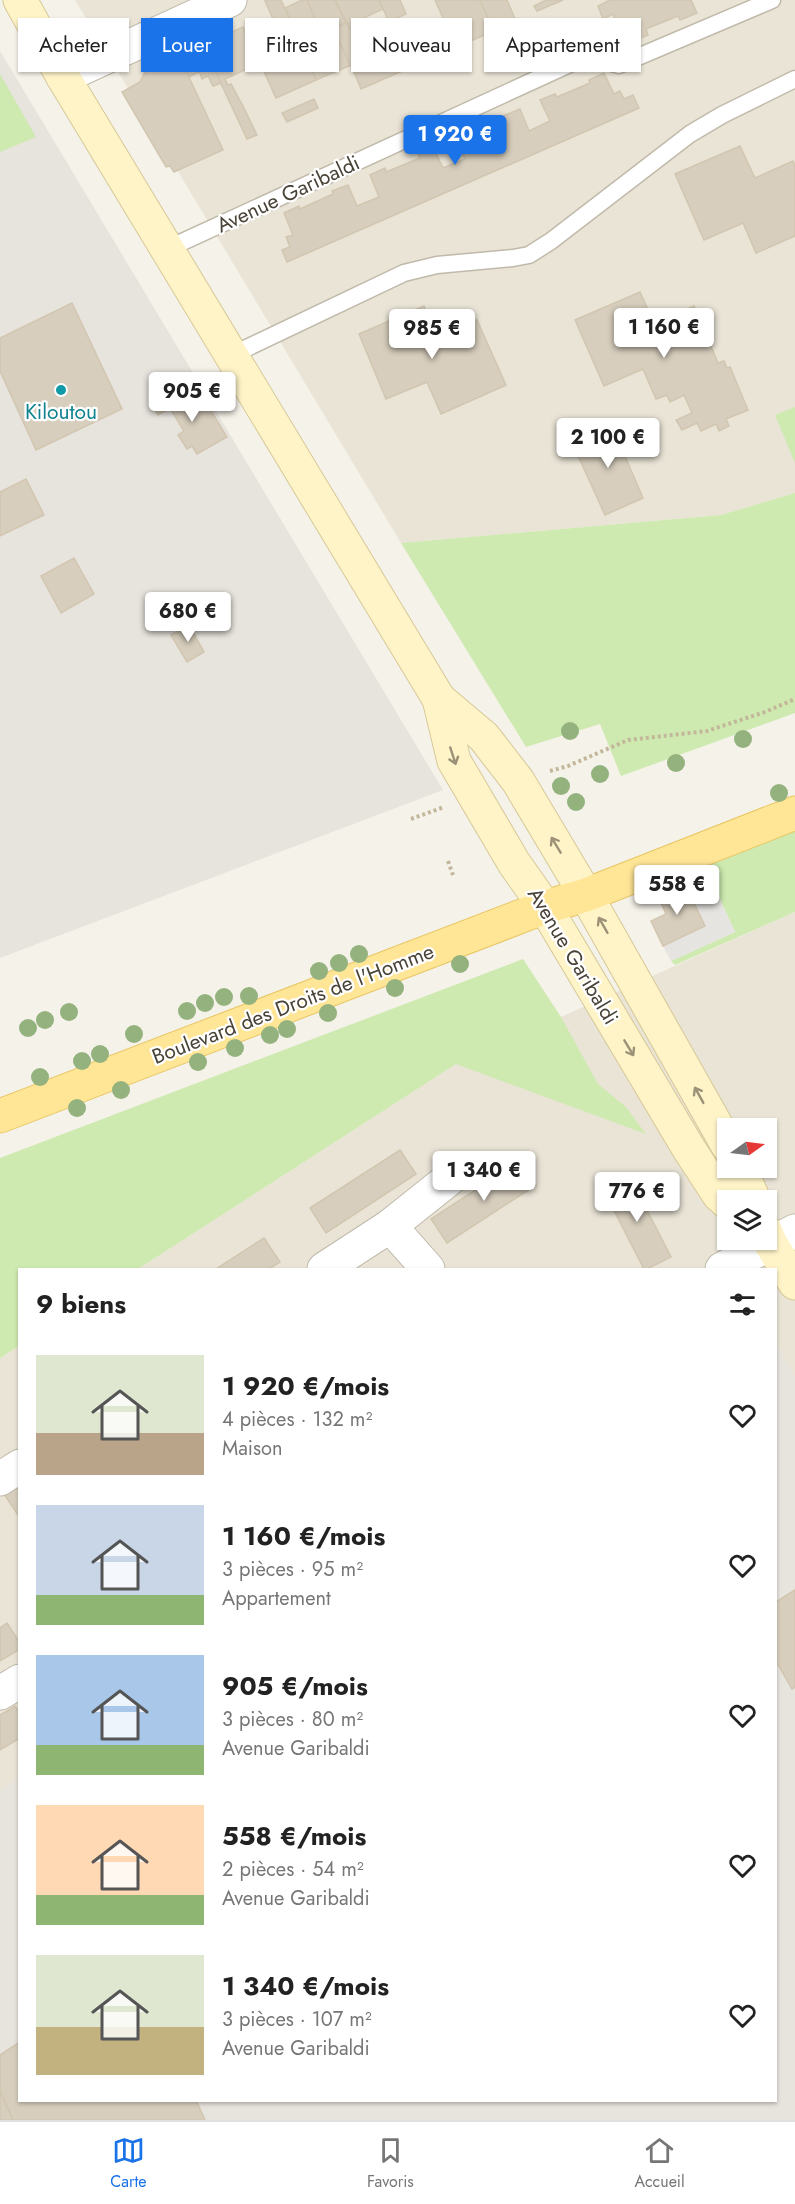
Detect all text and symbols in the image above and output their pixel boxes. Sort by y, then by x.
chip: Acheter [18,18,129,72]
chip: Louer [141,18,233,72]
chip: Filtres [245,18,339,72]
chip: Nouveau [351,18,472,72]
chip: Appartement [484,18,641,72]
pin: 1 920 € [400,115,510,166]
text: 1 920 € [417,120,493,149]
street label: Avenue Garibaldi [211,148,365,240]
pin: 1 160 € [609,308,719,359]
pin: 985 € [390,309,474,360]
text: 1 160 € [628,313,700,342]
text: 985 € [403,314,461,343]
pin: 905 € [150,372,234,423]
text: 905 € [163,377,221,406]
marker: Kiloutou [54,383,68,397]
place label: Kiloutou [25,397,97,427]
pin: 2 100 € [553,418,663,469]
text: 2 100 € [571,423,645,452]
pin: 680 € [146,592,230,643]
text: 680 € [159,597,217,626]
one-way arrow [448,746,459,765]
one-way arrow [550,837,562,854]
pin: 558 € [635,865,719,916]
text: 558 € [648,870,706,899]
street label: Avenue Garibaldi [520,882,626,1030]
one-way arrow [597,917,609,934]
street label: Boulevard des Droits de l'Homme [148,936,438,1072]
one-way arrow [623,1039,635,1056]
one-way arrow [693,1087,705,1104]
north arrow [717,1118,777,1178]
map controls [717,1118,777,1250]
pin: 1 340 € [429,1151,539,1202]
text: 1 340 € [447,1156,521,1185]
pin: 776 € [595,1172,679,1223]
text: 776 € [609,1177,665,1206]
button: layers [717,1190,777,1250]
text: 9 biens [36,1285,126,1323]
icon: filters [726,1288,759,1321]
text: 1 920 €/mois [222,1367,389,1405]
icon: home [84,1379,156,1451]
icon: heart [726,1399,759,1432]
text: 4 pièces · 132 m² [222,1405,372,1434]
text: Maison [222,1434,283,1463]
text: 1 160 €/mois [222,1517,385,1555]
icon: home [84,1529,156,1601]
icon: heart [726,1549,759,1582]
text: 3 pièces · 95 m² [222,1555,363,1584]
text: Appartement [222,1584,331,1613]
text: 905 €/mois [222,1667,368,1705]
icon: home [84,1679,156,1751]
icon: heart [726,1699,759,1732]
text: 3 pièces · 80 m² [222,1705,363,1734]
text: Avenue Garibaldi [222,1734,370,1763]
text: 558 €/mois [222,1817,366,1855]
icon: home [84,1829,156,1901]
icon: heart [726,1849,759,1882]
text: 2 pièces · 54 m² [222,1855,364,1884]
text: Avenue Garibaldi [222,1884,370,1913]
text: 1 340 €/mois [222,1967,389,2005]
icon: home [84,1979,156,2051]
icon: heart [726,1999,759,2032]
text: 3 pièces · 107 m² [222,2005,372,2034]
text: Avenue Garibaldi [222,2034,370,2063]
tab: Carte [110,2134,147,2193]
tab: Favoris [367,2134,414,2193]
tab: Accueil [634,2134,685,2193]

